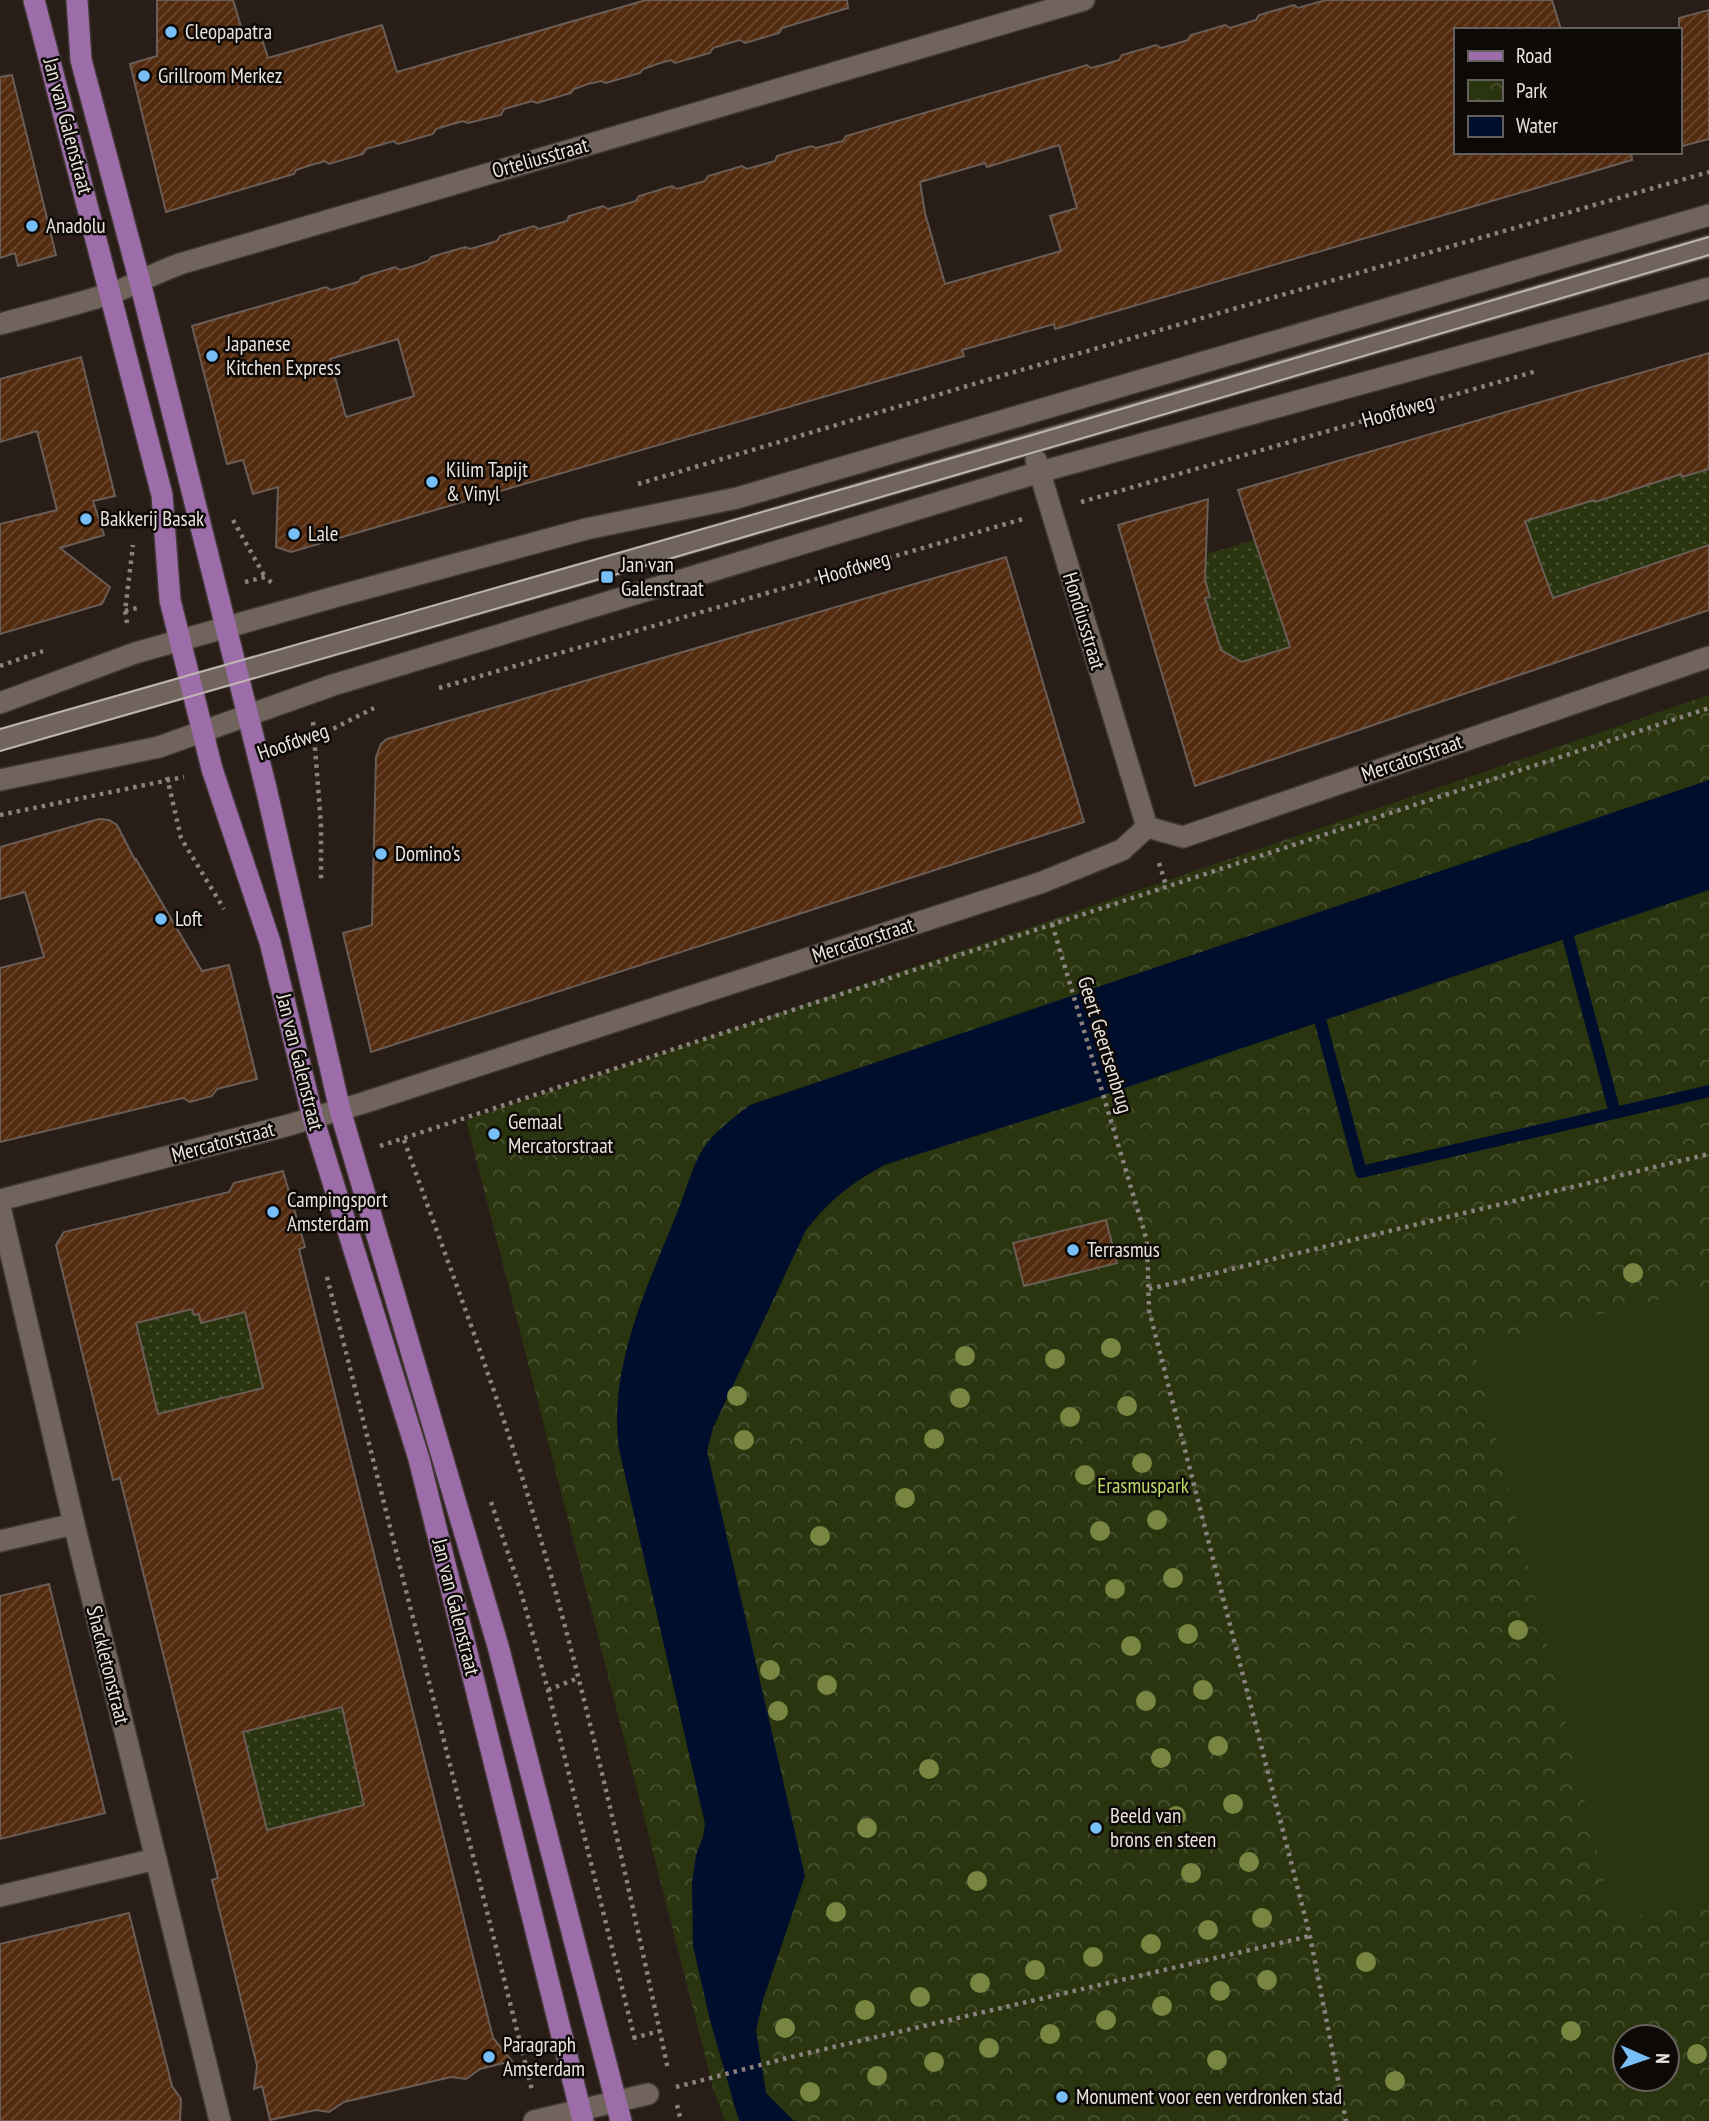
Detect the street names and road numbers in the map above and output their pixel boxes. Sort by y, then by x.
street label: Jan van Galenstraat [37,54,100,197]
street label: Orteliusstraat [489,131,591,184]
street label: Hoofdweg [1359,387,1437,434]
street label: Hoofdweg [815,544,893,591]
street label: Hondiusstraat [1057,569,1112,673]
street label: Hoofdweg [254,717,332,766]
street label: Mercatorstraat [1358,728,1466,787]
street label: Mercatorstraat [809,910,917,969]
street label: Geert Geertsenbrug [1072,973,1139,1117]
street label: Jan van Galenstraat [270,990,331,1133]
street label: Mercatorstraat [169,1115,277,1168]
street label: Jan van Galenstraat [426,1535,487,1678]
street label: Shackletonstraat [81,1603,136,1727]

